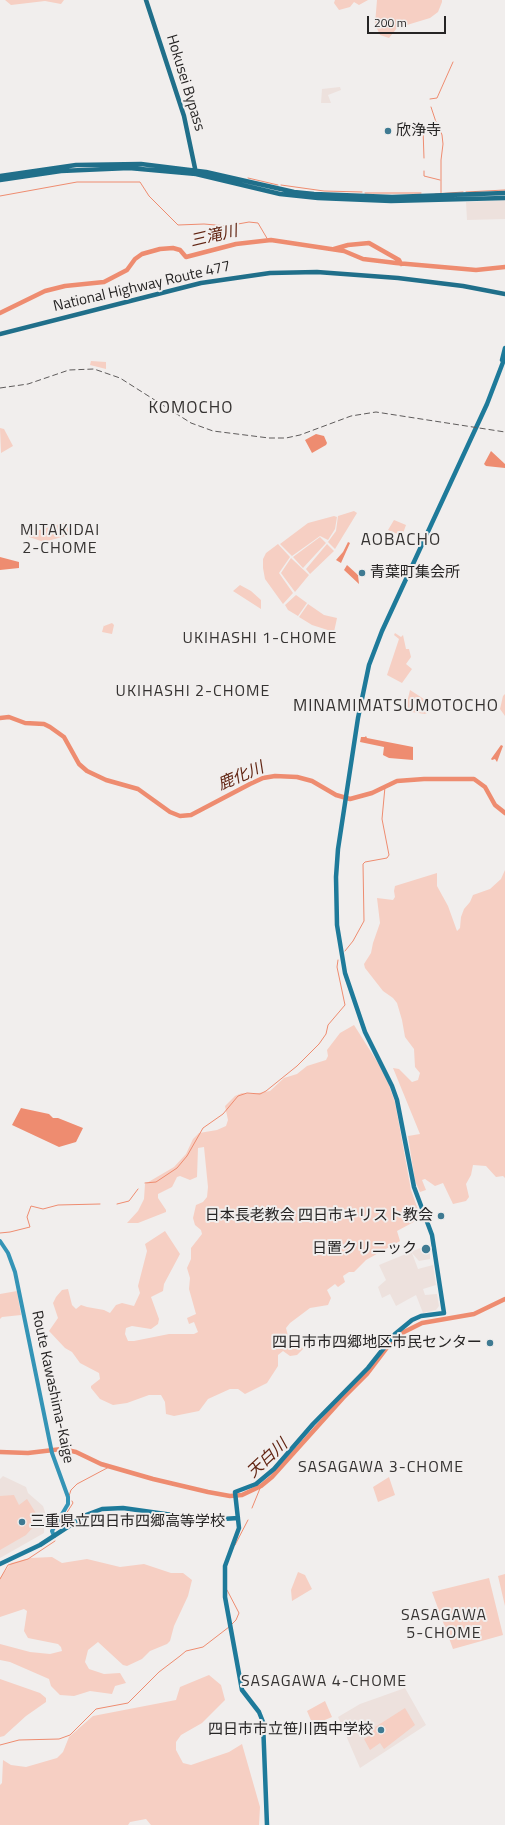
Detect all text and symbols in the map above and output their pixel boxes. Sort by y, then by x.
scale bar [369,8,448,34]
text: 200 m [374,13,407,32]
street label: Hokusei Bypass [162,33,208,133]
place label: 欣浄寺 [396,122,441,140]
marker: 欣浄寺 [383,126,393,136]
water label: 三滝川 [188,222,240,252]
street label: National Highway Route 477 [52,258,232,316]
district label: KOMOCHO [148,399,234,419]
district label: MITAKIDAI 2-CHOME [20,521,100,559]
district label: AOBACHO [361,531,441,551]
place label: 青葉町集会所 [370,564,460,582]
marker: 青葉町集会所 [357,568,367,578]
district label: UKIHASHI 1-CHOME [183,629,337,649]
district label: UKIHASHI 2-CHOME [116,682,270,702]
district label: MINAMIMATSUMOTOCHO [293,697,499,717]
water label: 鹿化川 [215,759,267,795]
place label: 日本長老教会 四日市キリスト教会 [205,1207,433,1225]
marker: 日本長老教会 四日市キリスト教会 [436,1211,446,1221]
place label: 日置クリニック [312,1240,417,1258]
marker: 日置クリニック [420,1243,432,1255]
street label: Route Kawashima-Kaige [27,1309,77,1465]
place label: 四日市市四郷地区市民センター [272,1334,482,1352]
marker: 四日市市四郷地区市民センター [485,1338,495,1348]
water label: 天白川 [244,1436,292,1482]
district label: SASAGAWA 3-CHOME [298,1458,464,1478]
place label: 三重県立四日市四郷高等学校 [30,1513,225,1531]
marker: 三重県立四日市四郷高等学校 [17,1517,27,1527]
district label: SASAGAWA 5-CHOME [401,1606,487,1644]
district label: SASAGAWA 4-CHOME [241,1672,407,1692]
place label: 四日市市立笹川西中学校 [208,1721,373,1739]
marker: 四日市市立笹川西中学校 [376,1725,386,1735]

